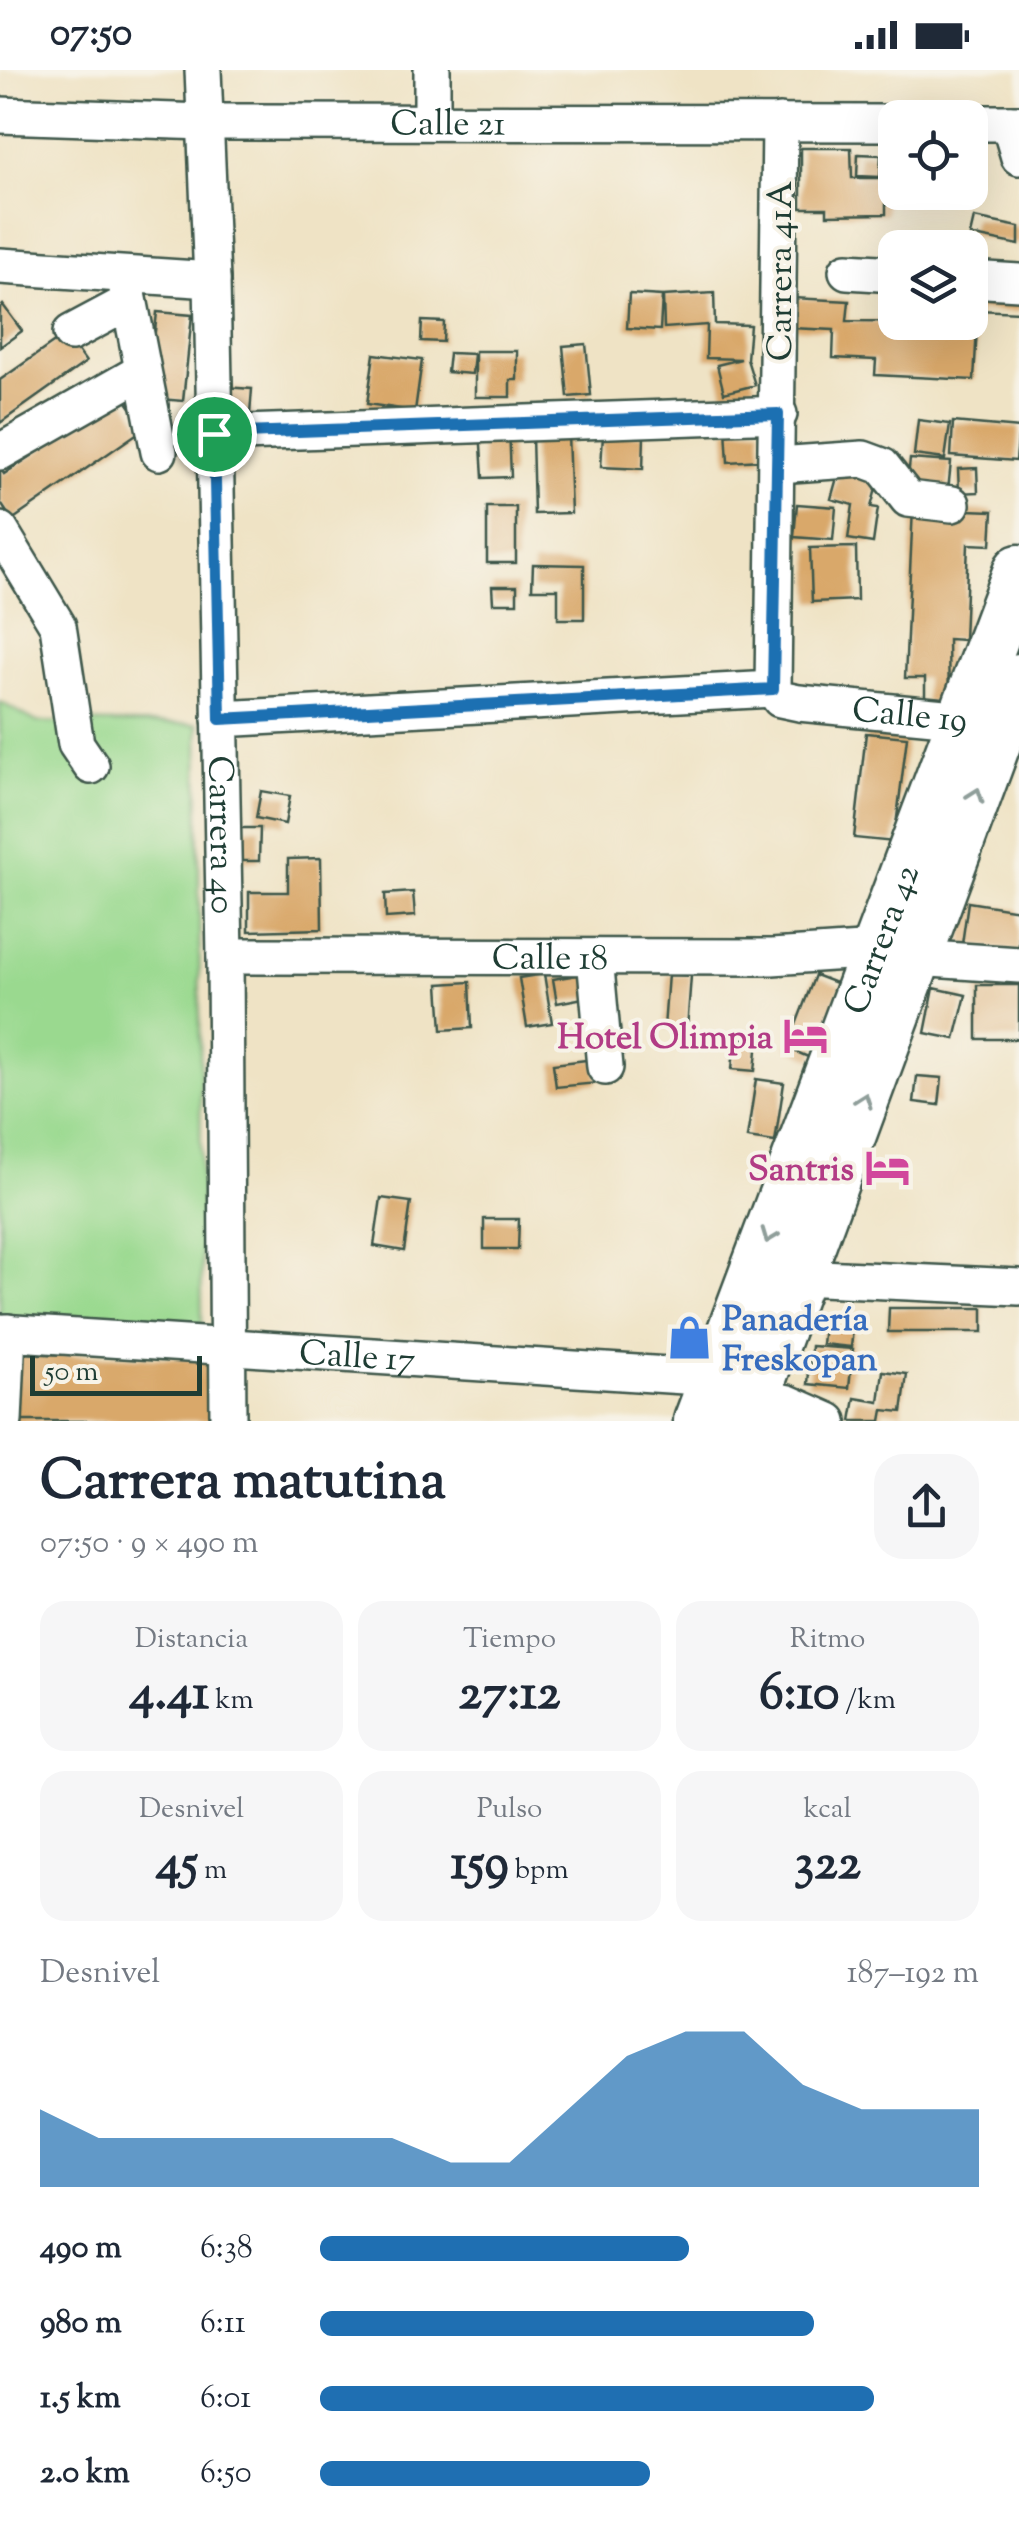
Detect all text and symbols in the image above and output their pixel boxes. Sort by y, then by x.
text: 07:50 [50,8,132,62]
street label: Calle 21 [390,100,506,151]
map controls [878,100,988,340]
button: locate [878,100,988,210]
street label: Carrera 41A [757,181,808,361]
button: layers [878,230,988,340]
pin [172,392,257,477]
icon: arrive [187,407,242,462]
street label: Calle 19 [850,686,969,748]
street label: Carrera 40 [192,755,246,915]
one-way arrow [964,787,984,805]
street label: Carrera 42 [832,858,935,1023]
street label: Calle 18 [492,934,608,986]
hotel icon: Hotel Olimpia [782,1012,830,1060]
place label: Hotel Olimpia [557,1014,773,1065]
one-way arrow [852,1092,873,1109]
hotel icon: Santris [863,1144,911,1192]
place label: Santris [748,1146,854,1197]
one-way arrow [760,1226,780,1243]
place label: Panadería Freskopan [722,1296,878,1387]
shop icon: Panadería Freskopan [665,1314,713,1362]
street label: Calle 17 [297,1329,417,1388]
scale bar [30,1351,202,1396]
text: 50 m [45,1353,99,1393]
text: Carrera matutina [40,1444,446,1523]
button: share [874,1454,979,1559]
text: 07:50 · 9 × 490 m [40,1521,259,1567]
text: Distancia [135,1620,248,1660]
text: Tiempo [463,1620,556,1660]
text: Ritmo [790,1620,865,1660]
text: 4.41 [129,1660,209,1732]
text: 27:12 [459,1660,560,1732]
text: 6:10 [759,1660,839,1732]
text: km [209,1681,254,1721]
text: /km [839,1681,896,1721]
text: Desnivel [139,1790,244,1830]
text: Pulso [477,1790,542,1830]
text: kcal [803,1790,852,1830]
text: 45 [156,1830,198,1902]
text: 159 [450,1830,509,1902]
text: 322 [794,1830,861,1902]
text: m [198,1851,227,1891]
text: bpm [509,1851,569,1891]
text: Desnivel [40,1951,160,1997]
text: 187–192 m [847,1951,979,1997]
text: 490 m [40,2226,122,2272]
text: 6:38 [200,2226,253,2272]
text: 980 m [40,2301,122,2347]
text: 6:11 [200,2301,246,2347]
text: 1.5 km [40,2376,121,2422]
text: 6:01 [200,2376,251,2422]
text: 2.0 km [40,2451,130,2497]
text: 6:50 [200,2451,252,2497]

